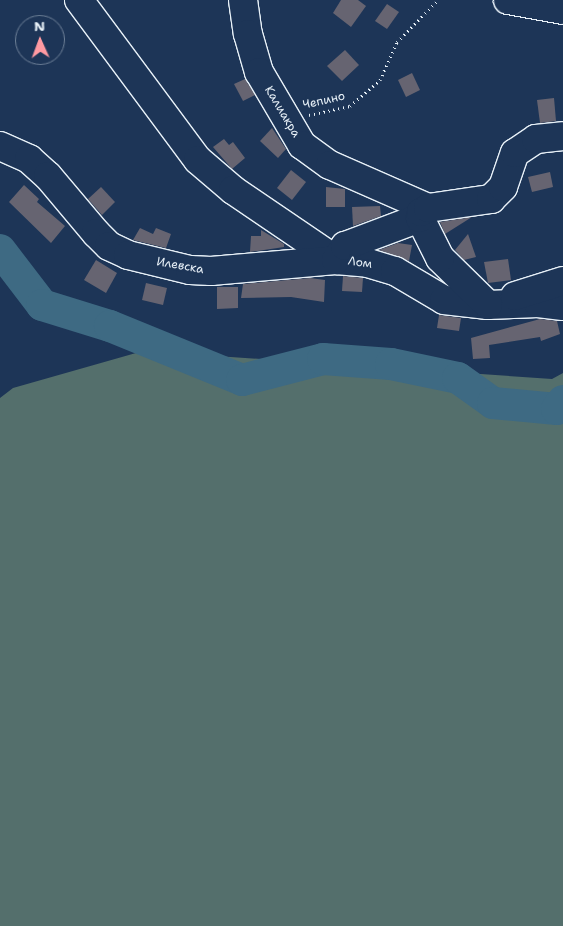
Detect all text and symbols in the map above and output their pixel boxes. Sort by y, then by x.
north arrow [15,15,65,65]
text: N [34,17,45,35]
street label: Калиакра [261,84,303,140]
street label: Чепино [301,89,347,113]
street label: Лом [347,254,373,272]
street label: Илевска [155,255,205,277]

